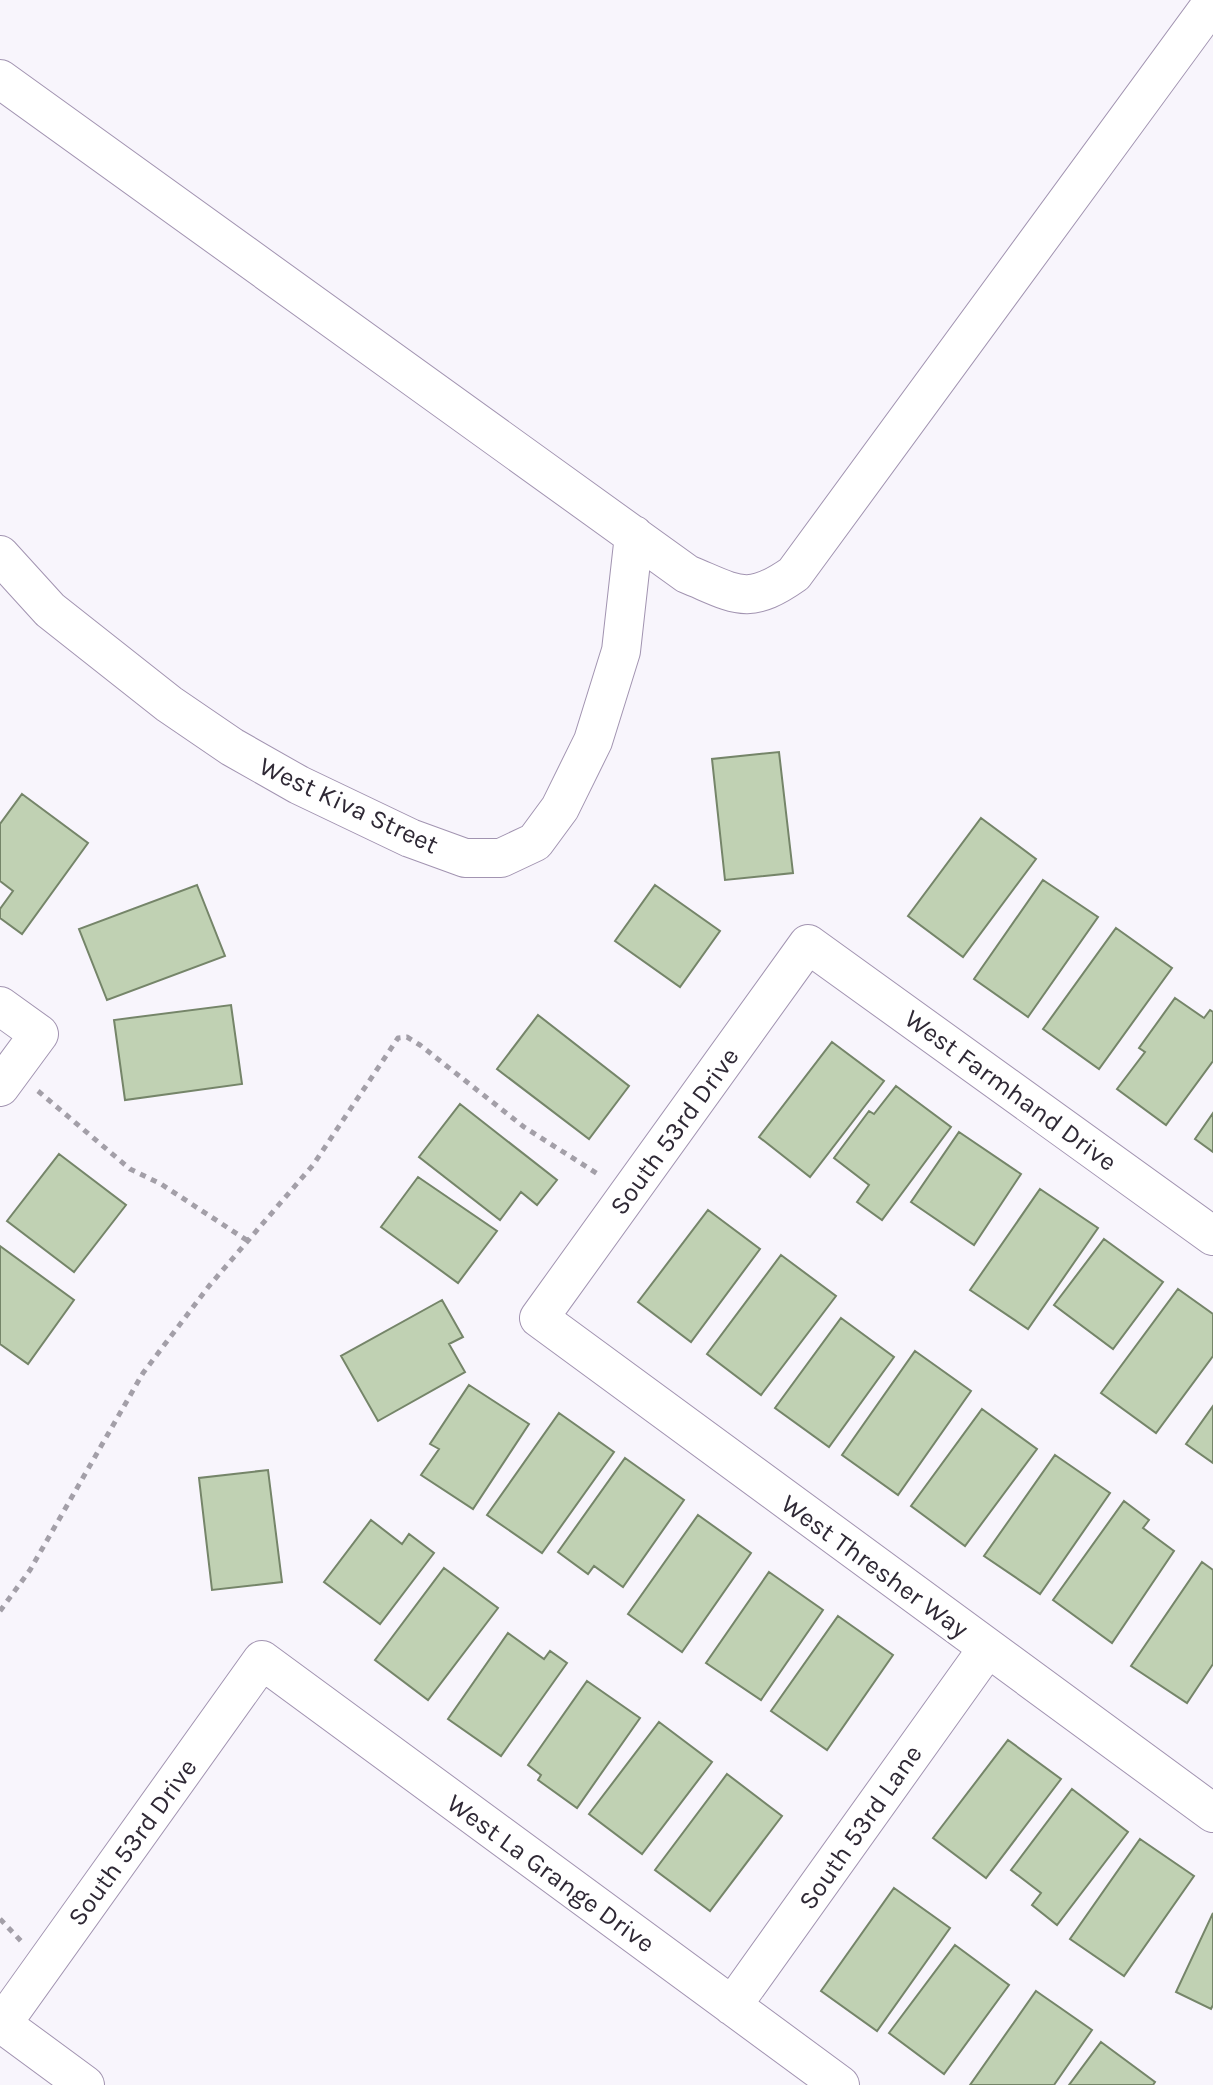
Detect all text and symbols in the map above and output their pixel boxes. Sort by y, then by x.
street label: West Kiva Street [254,750,443,861]
street label: West Farmhand Drive [899,1003,1123,1178]
street label: South 53rd Drive [603,1042,745,1221]
street label: West Thresher Way [775,1488,974,1645]
street label: South 53rd Lane [792,1739,929,1916]
street label: South 53rd Drive [61,1753,203,1932]
street label: West La Grange Drive [441,1788,661,1959]

